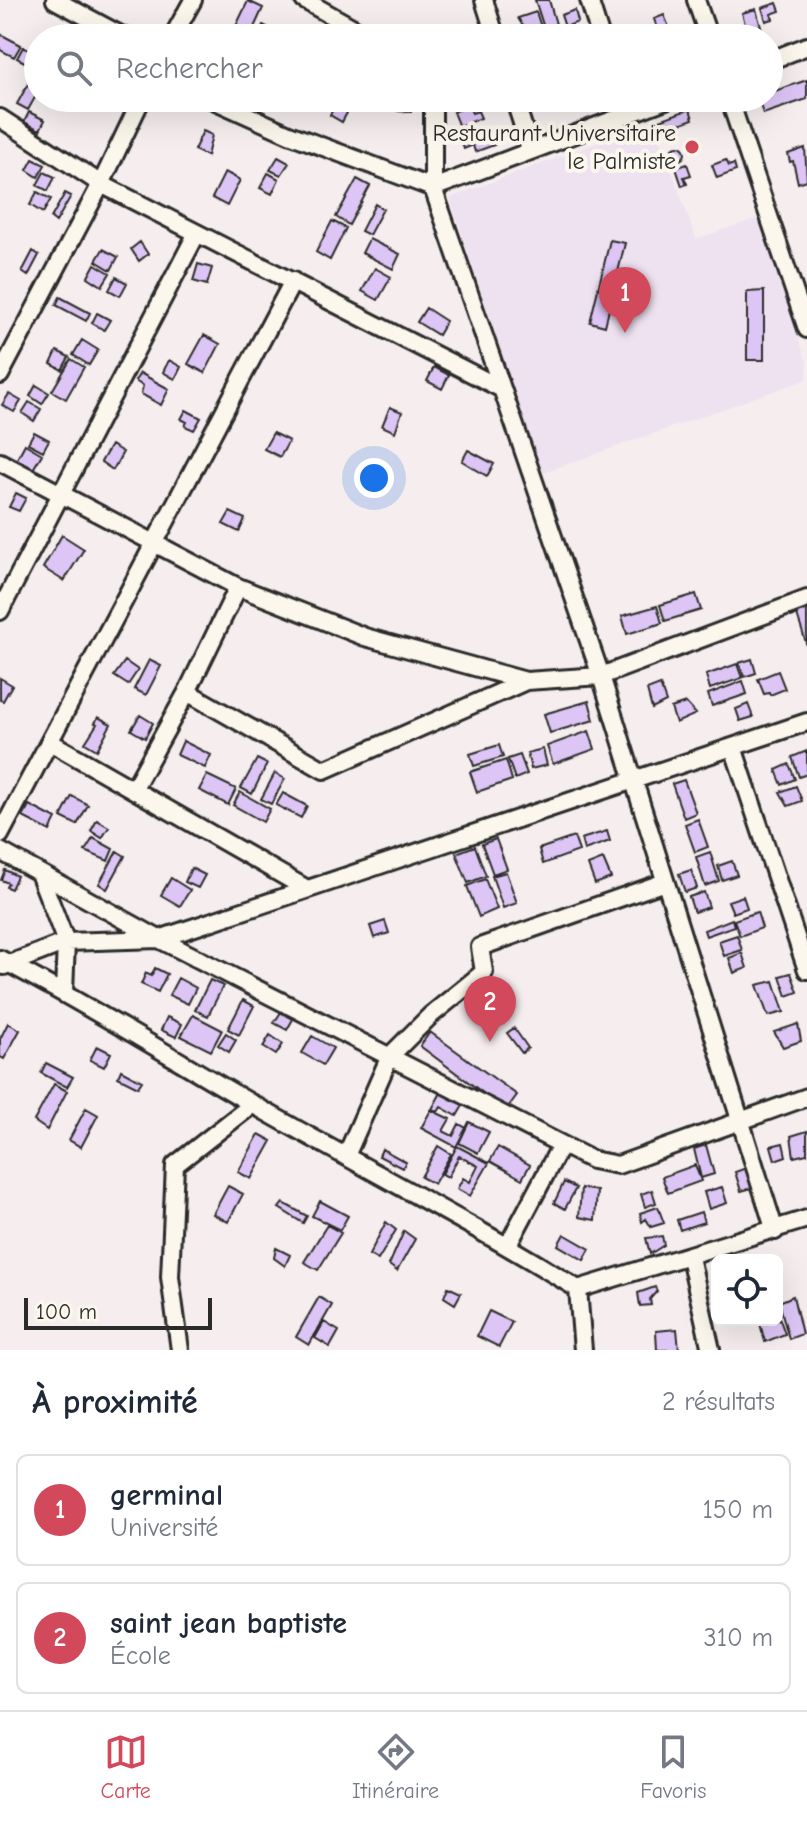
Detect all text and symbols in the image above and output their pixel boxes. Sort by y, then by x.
search box [24,24,783,112]
icon: search [52,46,96,90]
text: Rechercher [116,51,263,86]
place label: Restaurant Universitaire le Palmiste [433,119,676,175]
marker: Restaurant Universitaire le Palmiste [683,138,701,156]
pin: 1 [599,267,651,333]
your location [354,458,394,498]
pin: 2 [464,976,516,1042]
map controls [711,1254,783,1326]
button: locate [711,1254,783,1326]
scale bar [24,1294,212,1330]
text: 100 m [36,1299,97,1325]
text: À proximité [32,1382,198,1422]
text: 2 résultats [662,1387,775,1417]
text: germinal [110,1478,223,1513]
text: 1 [55,1495,65,1525]
text: 150 m [703,1495,773,1525]
text: Université [110,1513,218,1543]
text: saint jean baptiste [110,1606,347,1641]
text: 2 [54,1623,66,1653]
text: 310 m [704,1623,773,1653]
text: École [110,1641,171,1671]
tab: Carte [101,1730,151,1804]
tab: Itinéraire [352,1730,439,1804]
tab: Favoris [640,1730,706,1804]

